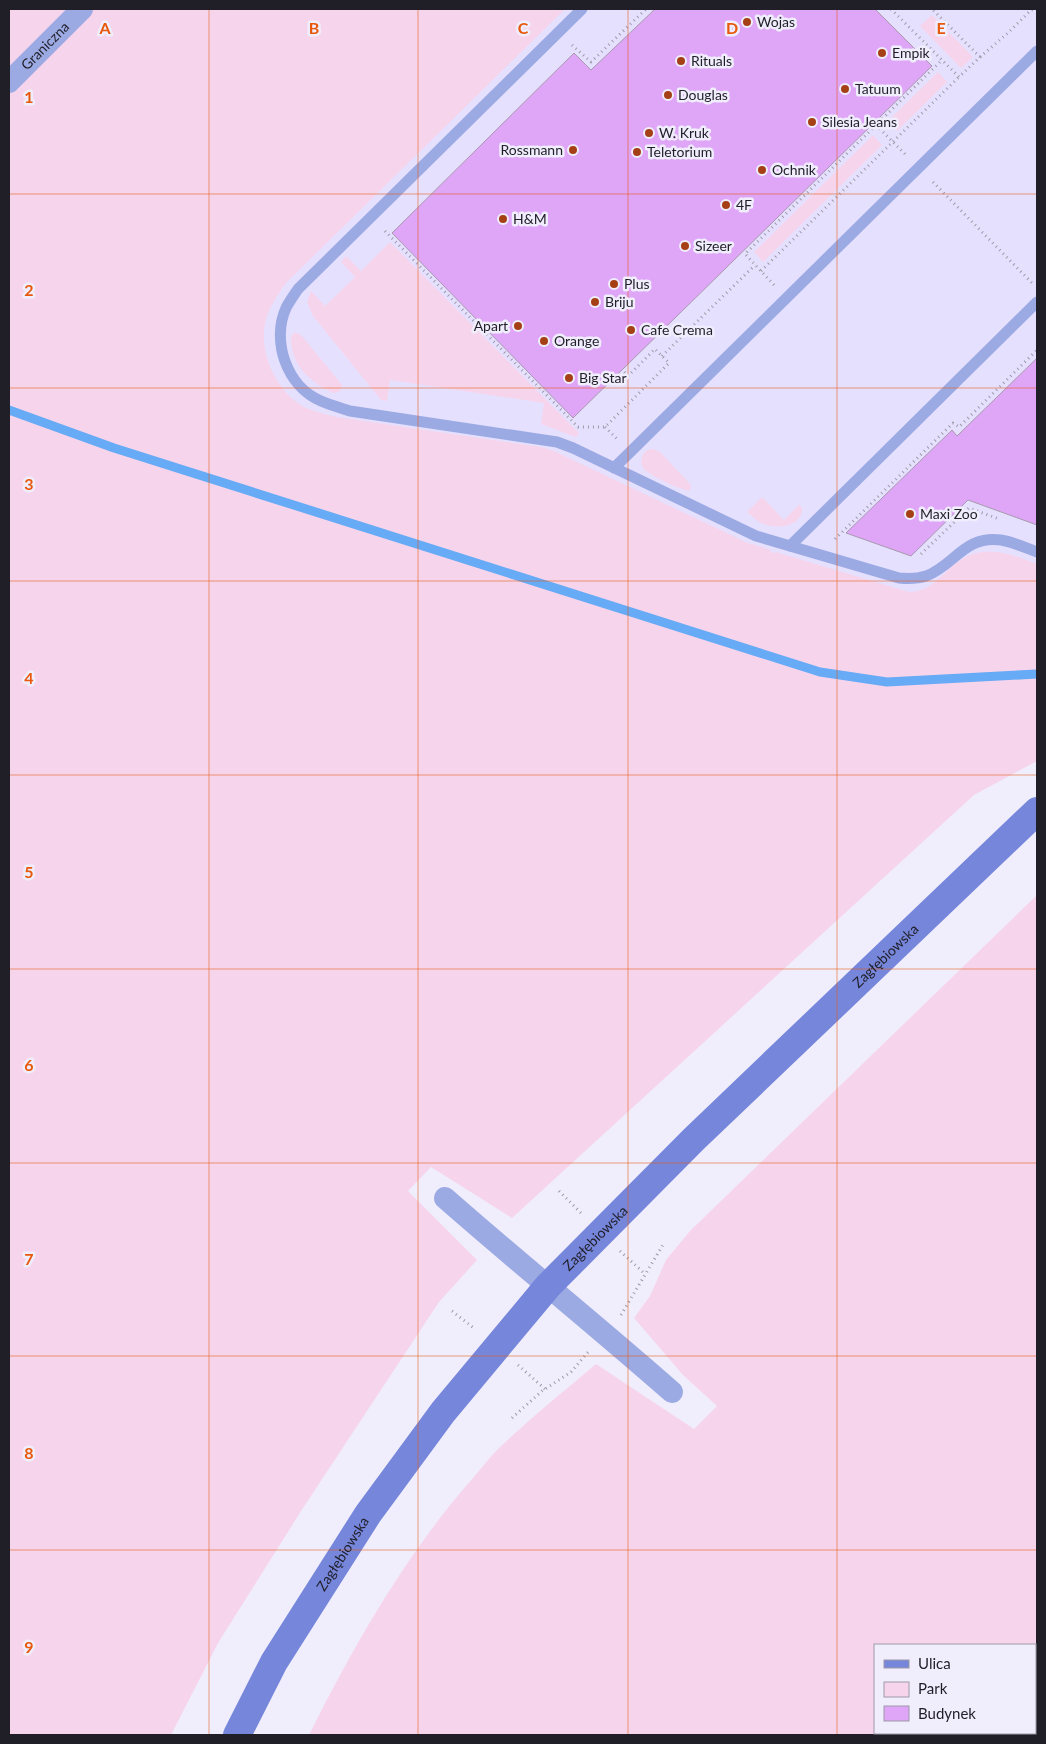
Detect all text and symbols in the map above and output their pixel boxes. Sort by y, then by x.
place label: Wojas [757,13,795,30]
marker: Wojas [741,16,753,28]
street label: Graniczna [17,18,72,73]
text: A [98,18,111,37]
text: B [309,18,319,37]
text: C [518,18,529,37]
text: D [726,18,738,37]
text: E [936,18,946,37]
place label: Empik [892,44,931,61]
marker: Empik [876,47,888,59]
place label: Rituals [691,52,732,69]
marker: Rituals [675,55,687,67]
place label: Tatuum [855,80,901,97]
marker: Tatuum [839,83,851,95]
place label: Douglas [678,86,728,103]
text: 1 [24,87,34,106]
marker: Douglas [662,89,674,101]
place label: Silesia Jeans [822,113,897,130]
marker: Silesia Jeans [806,116,818,128]
place label: W. Kruk [659,124,710,141]
marker: W. Kruk [643,127,655,139]
place label: Rossmann [501,141,563,158]
place label: Teletorium [647,143,712,160]
marker: Rossmann [567,144,579,156]
marker: Teletorium [631,146,643,158]
place label: Ochnik [772,161,817,178]
marker: Ochnik [756,164,768,176]
place label: 4F [736,196,752,213]
marker: 4F [720,199,732,211]
place label: H&M [513,210,547,227]
marker: H&M [497,213,509,225]
place label: Sizeer [695,237,732,254]
marker: Sizeer [679,240,691,252]
place label: Plus [624,275,650,292]
marker: Plus [608,278,620,290]
text: 2 [24,280,34,299]
place label: Briju [605,293,634,310]
marker: Briju [589,296,601,308]
place label: Apart [474,317,508,334]
marker: Apart [512,320,524,332]
place label: Cafe Crema [641,321,713,338]
marker: Cafe Crema [625,324,637,336]
place label: Orange [554,332,599,349]
marker: Orange [538,335,550,347]
place label: Big Star [579,369,626,386]
marker: Big Star [563,372,575,384]
text: 3 [24,474,34,493]
place label: Maxi Zoo [920,505,978,522]
marker: Maxi Zoo [904,508,916,520]
text: 4 [24,668,34,687]
text: 5 [24,862,34,881]
street label: Zagłębiowska [849,920,922,991]
text: 6 [24,1055,34,1074]
street label: Zagłębiowska [559,1202,631,1274]
text: 7 [24,1249,34,1268]
text: 8 [24,1443,34,1462]
street label: Zagłębiowska [312,1513,372,1594]
text: 9 [24,1637,34,1656]
legend [874,1644,1036,1734]
text: Ulica [918,1654,951,1672]
text: Park [918,1679,948,1697]
text: Budynek [918,1704,976,1722]

